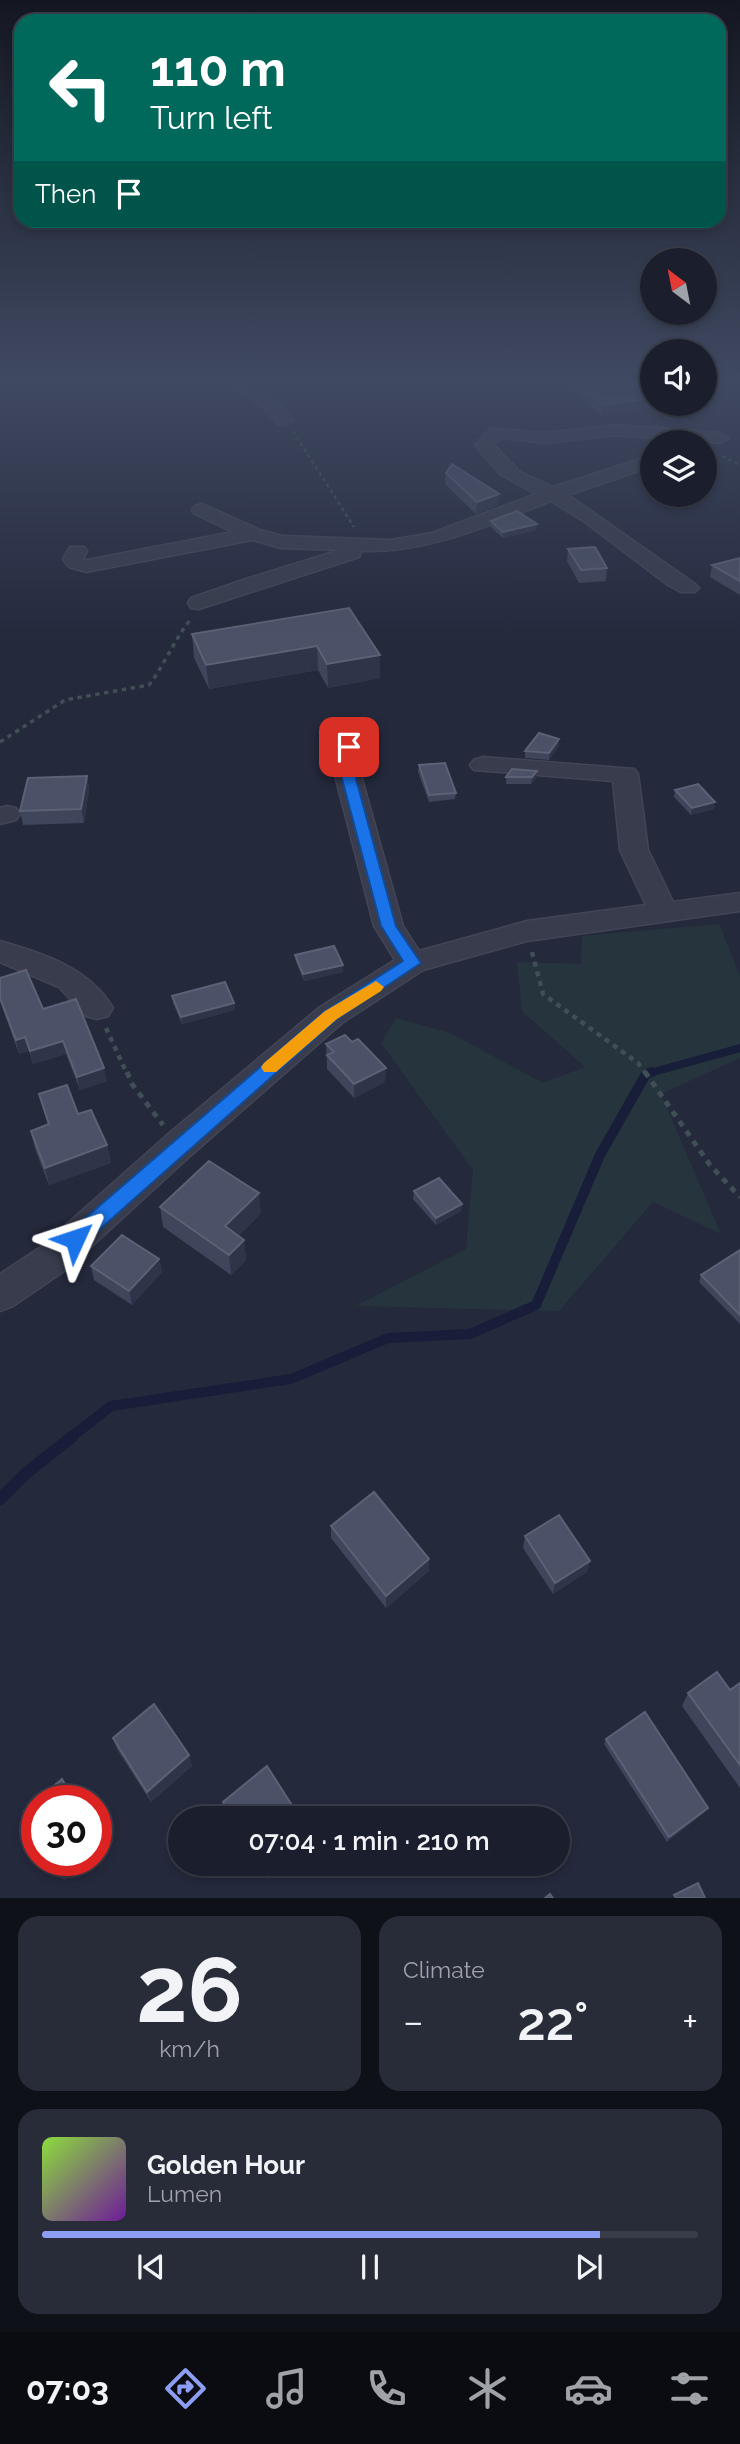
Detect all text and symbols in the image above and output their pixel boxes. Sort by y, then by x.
text: 110 m [150,40,286,97]
icon: left [35,42,126,133]
text: Turn left [150,99,272,136]
icon: arrive [110,175,148,213]
text: Then [35,179,96,209]
north arrow [640,248,718,326]
map controls [640,248,717,507]
button: sound [640,339,717,416]
button: layers [640,430,717,507]
pin [319,717,379,777]
icon: arrive [330,728,368,766]
position arrow [38,1202,112,1276]
speed limit sign: 30 [21,1785,112,1876]
text: 07:04 · 1 min · 210 m [249,1826,490,1856]
text: 26 [136,1936,243,2043]
text: Climate [403,1956,485,1983]
text: 22° [517,1991,588,2052]
text: − [403,1999,423,2044]
text: + [682,1999,698,2044]
text: km/h [159,2035,220,2062]
text: Golden Hour [147,2150,305,2180]
text: Lumen [147,2180,222,2207]
icon: previous [132,2248,170,2286]
icon: pause [351,2248,389,2286]
icon: next [570,2248,608,2286]
icon: directions [161,2364,210,2413]
icon: music [262,2364,311,2413]
icon: phone [362,2364,411,2413]
icon: climate [463,2364,512,2413]
icon: car [564,2364,613,2413]
icon: filters [665,2364,714,2413]
text: 07:03 [26,2370,109,2407]

